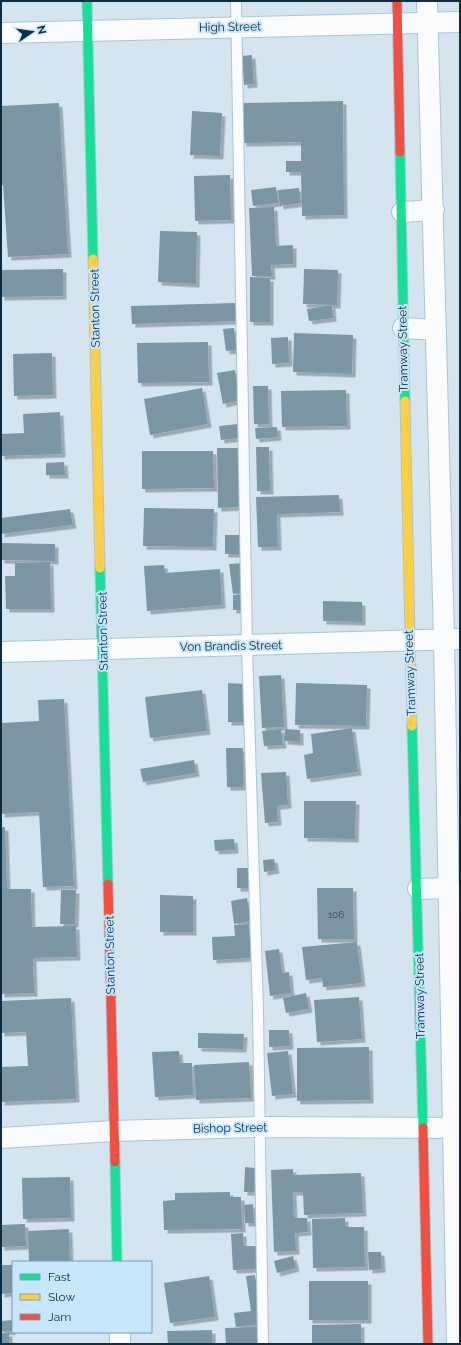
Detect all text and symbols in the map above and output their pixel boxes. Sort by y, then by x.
north arrow [12,12,52,52]
street label: High Street [199,19,261,35]
text: N [34,24,49,35]
street label: Stanton Street [87,268,103,348]
street label: Tramway Street [395,306,411,392]
street label: Stanton Street [95,591,111,671]
street label: Tramway Street [401,630,419,716]
street label: Von Brandis Street [180,638,282,654]
house number: 106 [328,909,344,920]
street label: Stanton Street [102,915,118,995]
street label: Tramway Street [412,953,428,1039]
street label: Bishop Street [193,1120,267,1136]
legend [12,1261,152,1333]
text: Fast [48,1270,71,1284]
text: Slow [48,1290,75,1304]
text: Jam [48,1310,71,1324]

